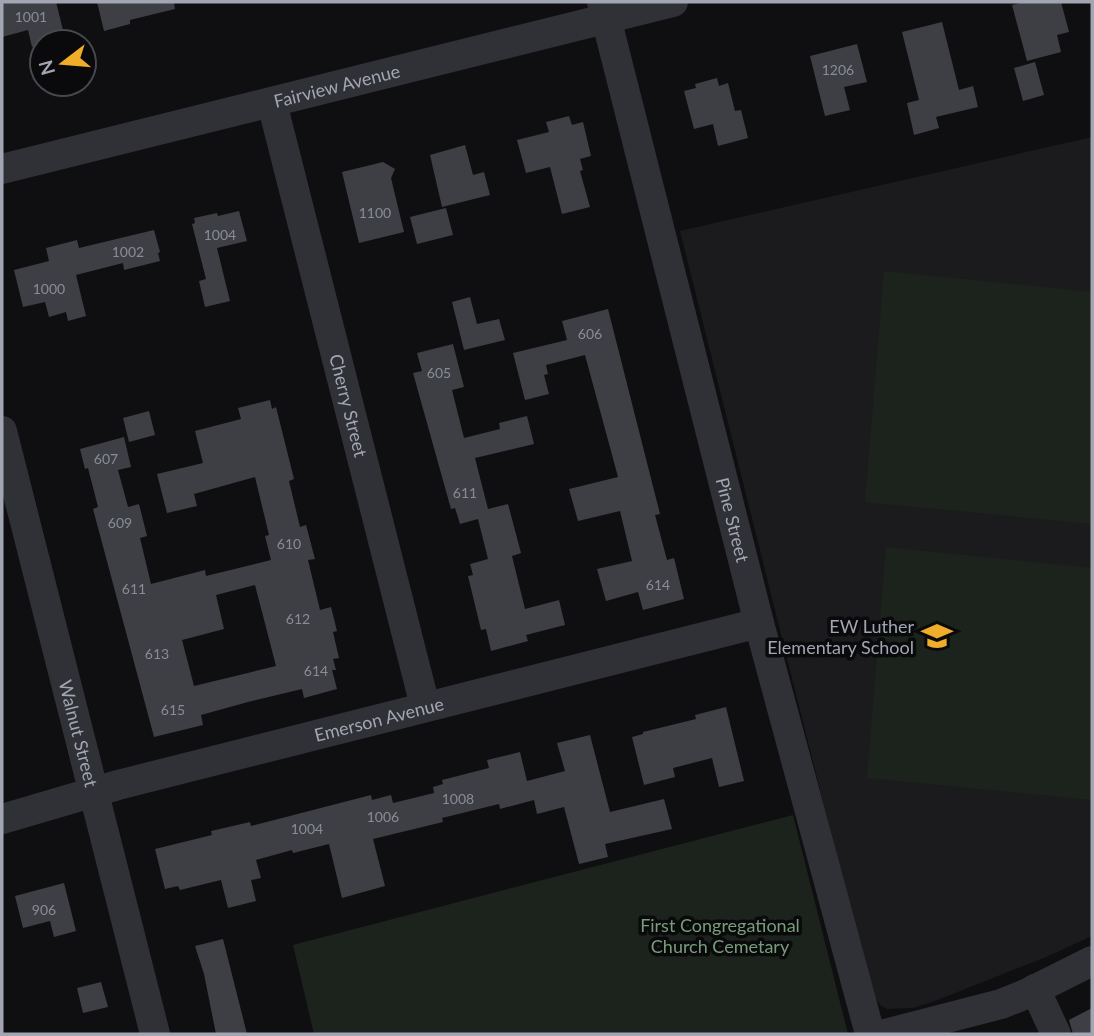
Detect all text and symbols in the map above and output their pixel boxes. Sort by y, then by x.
house number: 1001 [15,8,47,25]
north arrow [28,28,98,98]
text: N [33,58,59,78]
street label: Fairview Avenue [271,59,402,112]
house number: 1206 [822,61,854,78]
house number: 1100 [359,204,391,221]
house number: 1004 [204,226,236,243]
house number: 1002 [112,243,144,260]
house number: 1000 [33,280,65,297]
house number: 606 [578,325,602,342]
street label: Cherry Street [325,352,373,460]
house number: 605 [427,364,451,381]
house number: 607 [94,450,118,467]
street label: Pine Street [712,475,754,565]
house number: 611 [453,484,477,501]
house number: 609 [108,514,132,531]
house number: 610 [277,535,301,552]
house number: 614 [646,576,670,593]
house number: 611 [122,580,146,597]
house number: 612 [286,610,310,627]
place label: EW Luther Elementary School [767,615,914,658]
school or university icon: EW Luther Elementary School [920,619,954,653]
house number: 613 [145,645,169,662]
house number: 614 [304,662,328,679]
street label: Walnut Street [55,678,103,790]
street label: Emerson Avenue [312,692,446,746]
house number: 615 [161,701,185,718]
house number: 1008 [442,790,474,807]
house number: 1006 [367,808,399,825]
house number: 1004 [291,820,323,837]
house number: 906 [32,901,56,918]
park label: First Congregational Church Cemetary [640,914,800,957]

